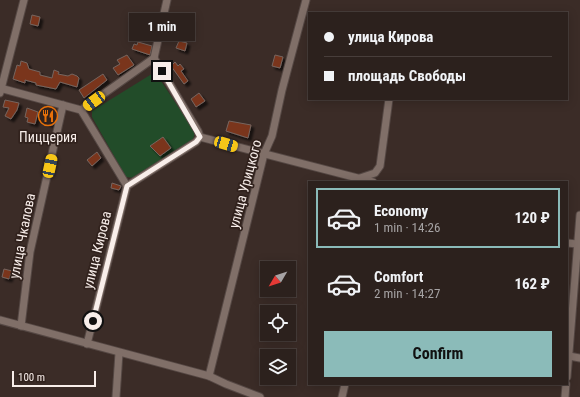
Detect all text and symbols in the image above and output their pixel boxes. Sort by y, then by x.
callout: 1 min [129,13,195,41]
text: 1 min [148,19,176,34]
text: улица Кирова [348,28,433,46]
route end [153,62,171,80]
text: площадь Свободы [348,67,466,85]
car [81,89,107,113]
restaurant icon: Пиццерия [37,105,59,127]
place label: Пиццерия [19,129,77,145]
car [213,135,239,153]
street label: улица Урицкого [225,138,265,230]
car [42,153,58,179]
street label: улица Чкалова [6,192,38,280]
icon: car [326,200,362,236]
text: Economy [374,202,428,220]
street label: улица Кирова [80,209,114,291]
text: 120 ₽ [514,209,550,227]
text: 1 min · 14:26 [374,220,440,235]
north arrow [260,261,296,297]
map controls [260,261,296,385]
icon: car [326,266,362,302]
text: Comfort [374,268,423,286]
text: 162 ₽ [514,275,550,293]
text: 2 min · 14:27 [374,286,440,301]
button: locate [260,305,296,341]
route start [84,312,102,330]
button: Confirm [324,331,552,377]
button: layers [260,349,296,385]
scale bar [12,369,96,388]
text: 100 m [18,371,45,384]

